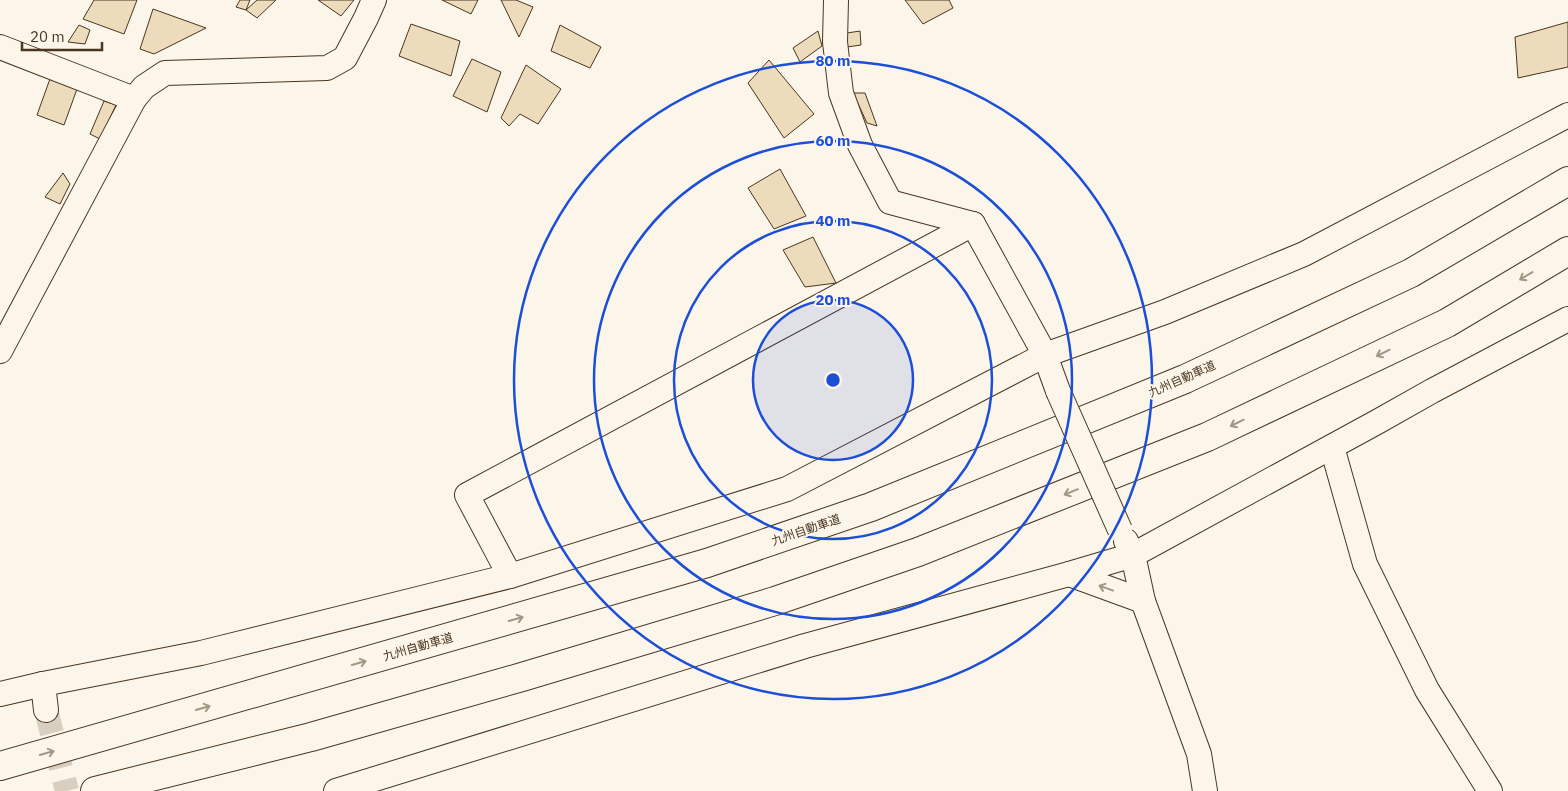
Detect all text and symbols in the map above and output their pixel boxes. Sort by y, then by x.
scale bar [22,20,102,52]
text: 20 m [30,27,65,46]
text: 80 m [816,51,850,70]
text: 60 m [816,131,850,150]
text: 40 m [816,211,850,230]
one-way arrow [1520,271,1534,281]
text: 20 m [816,290,850,309]
one-way arrow [1376,348,1391,358]
street label: 九州自動車道 [1146,357,1218,400]
centre of rings [824,371,842,389]
one-way arrow [1230,419,1245,428]
one-way arrow [1063,488,1079,497]
street label: 九州自動車道 [769,511,842,548]
one-way arrow [1099,583,1114,592]
one-way arrow [507,613,523,623]
street label: 九州自動車道 [381,629,455,664]
one-way arrow [351,658,367,668]
one-way arrow [195,703,211,713]
one-way arrow [39,748,55,758]

